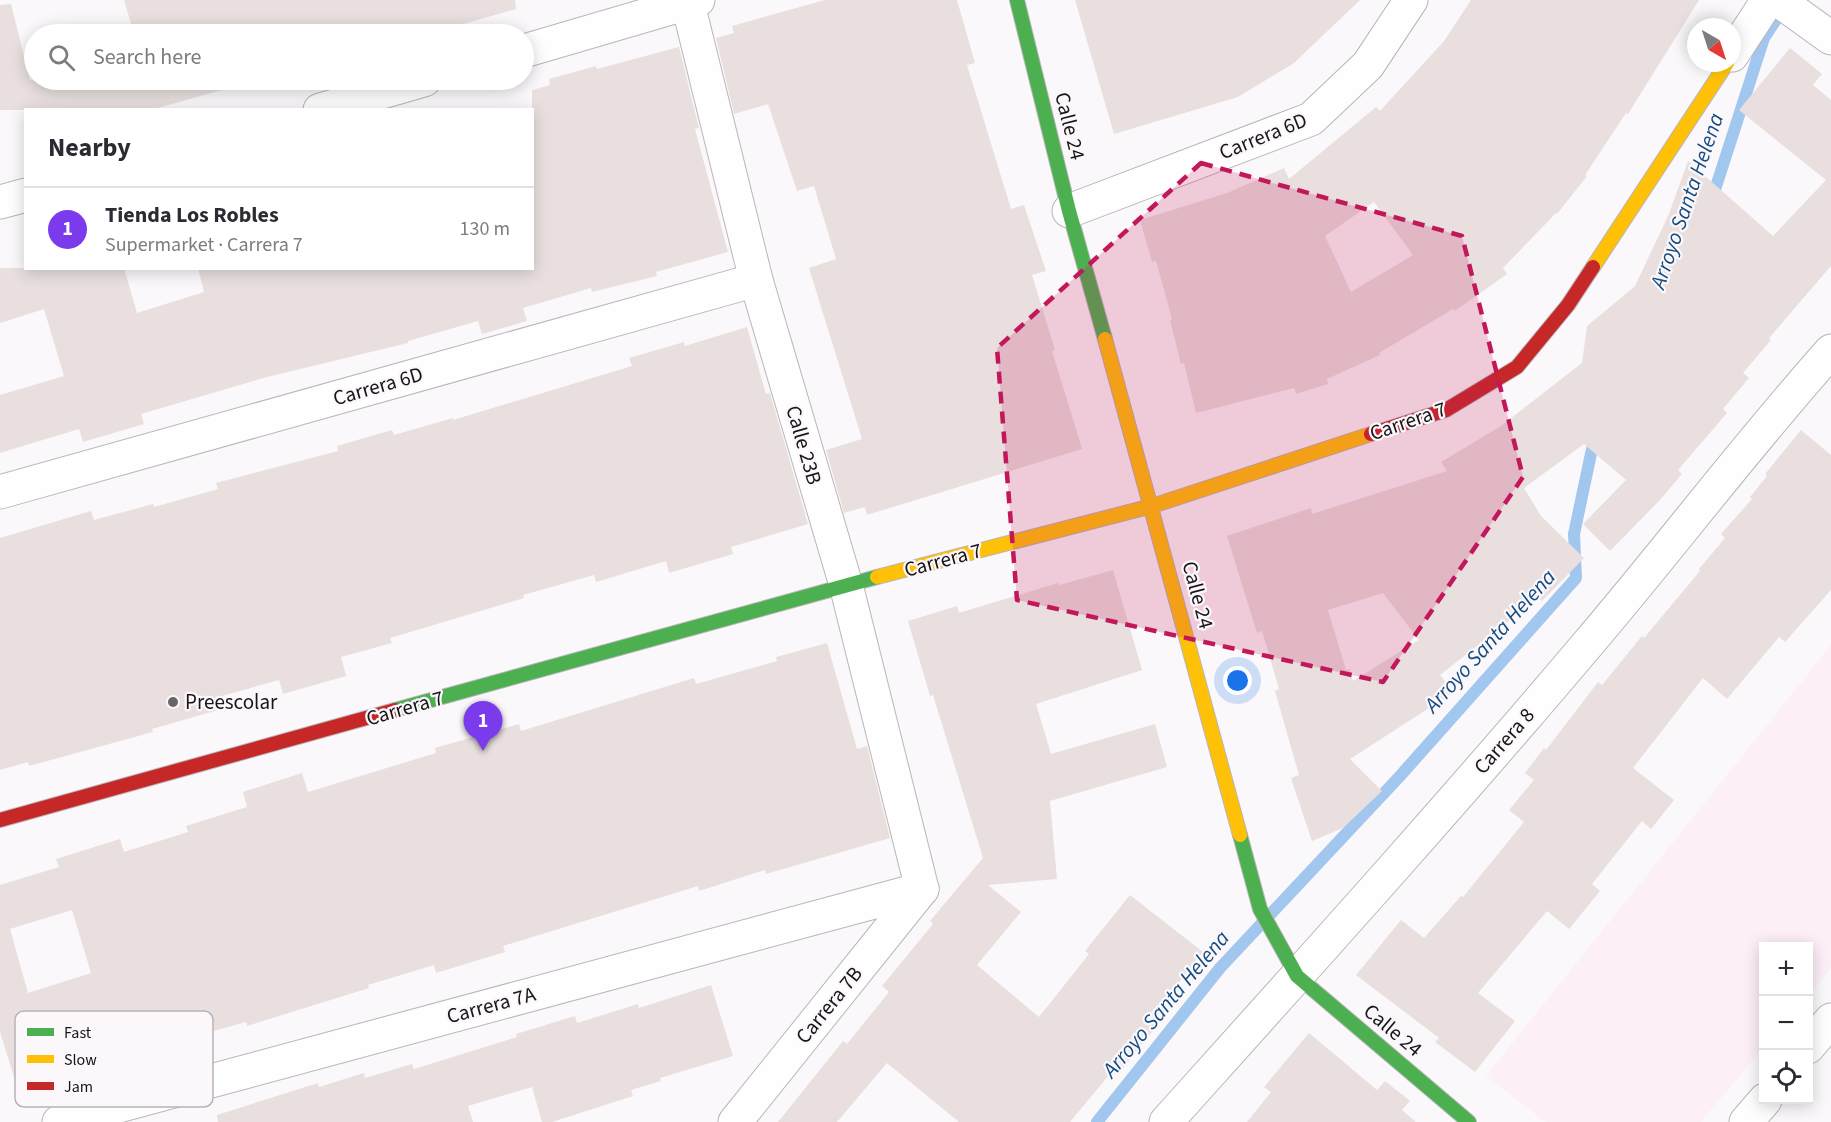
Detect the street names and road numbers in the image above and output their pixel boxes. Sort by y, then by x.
street label: Calle 24 [1047,89,1093,163]
street label: Carrera 6D [1215,105,1311,167]
street label: Carrera 6D [330,359,426,413]
street label: Carrera 7 [1366,394,1450,448]
street label: Calle 23B [778,402,830,488]
street label: Carrera 7 [901,535,985,585]
street label: Calle 24 [1175,558,1221,632]
street label: Carrera 7 [363,683,447,733]
street label: Carrera 8 [1467,701,1541,781]
street label: Carrera 7B [788,960,870,1050]
street label: Carrera 7A [443,979,539,1031]
street label: Calle 24 [1357,996,1429,1064]

